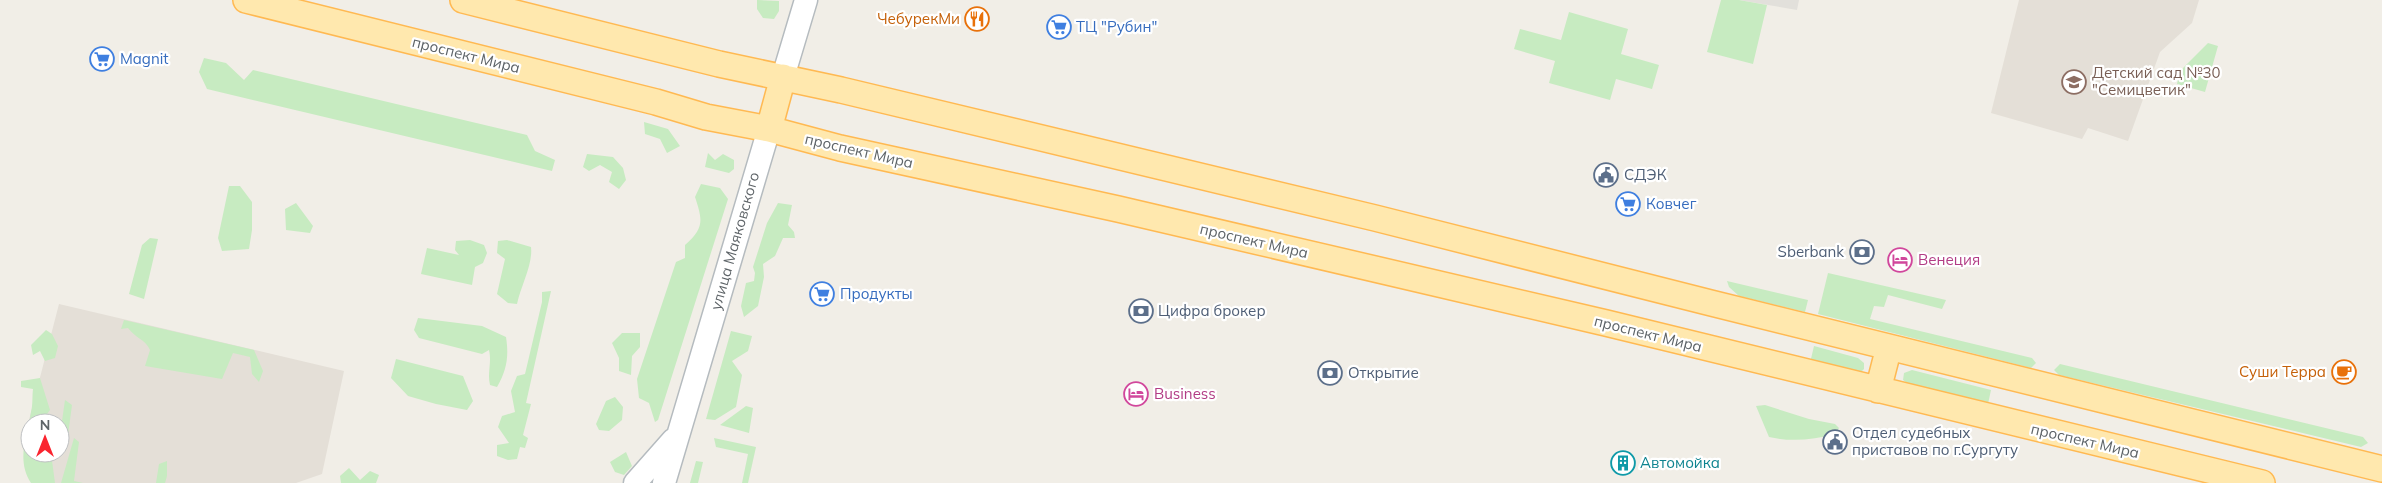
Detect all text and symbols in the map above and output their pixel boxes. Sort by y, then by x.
restaurant icon: ЧебурекМи [964,6,990,32]
place label: ЧебурекМи [877,9,960,28]
supermarket icon: ТЦ "Рубин" [1046,14,1072,40]
place label: ТЦ "Рубин" [1076,17,1157,36]
street label: проспект Мира [410,32,522,77]
supermarket icon: Magnit [89,46,115,72]
place label: Magnit [120,49,169,68]
place label: Детский сад №30 "Семицветик" [2092,63,2221,99]
school or university icon: Детский сад №30 "Семицветик" [2061,69,2087,95]
street label: проспект Мира [803,129,915,172]
public building icon: СДЭК [1593,162,1619,188]
place label: СДЭК [1624,165,1667,184]
street label: улица Маяковского [706,170,763,312]
supermarket icon: Ковчег [1615,191,1641,217]
place label: Ковчег [1646,194,1697,213]
street label: проспект Мира [1198,219,1310,262]
bank icon: Sberbank [1849,239,1875,265]
place label: Sberbank [1778,242,1844,261]
hotel icon: Венеция [1887,247,1913,273]
place label: Венеция [1918,250,1980,269]
supermarket icon: Продукты [809,281,835,307]
place label: Продукты [840,284,913,303]
bank icon: Цифра брокер [1128,298,1154,324]
place label: Цифра брокер [1158,301,1266,320]
street label: проспект Мира [1592,311,1704,356]
cafe icon: Суши Терра [2331,359,2357,385]
bank icon: Открытие [1317,360,1343,386]
place label: Суши Терра [2239,362,2326,381]
place label: Открытие [1348,363,1419,382]
hotel icon: Business [1123,381,1149,407]
place label: Business [1154,384,1216,403]
north arrow [20,413,70,463]
text: N [40,416,50,434]
street label: проспект Мира [2029,419,2141,462]
place label: Отдел судебных приставов по г.Сургуту [1852,423,2018,459]
public building icon: Отдел судебных приставов по г.Сургуту [1822,429,1848,455]
building icon: Автомойка [1610,450,1636,476]
place label: Автомойка [1640,453,1720,472]

